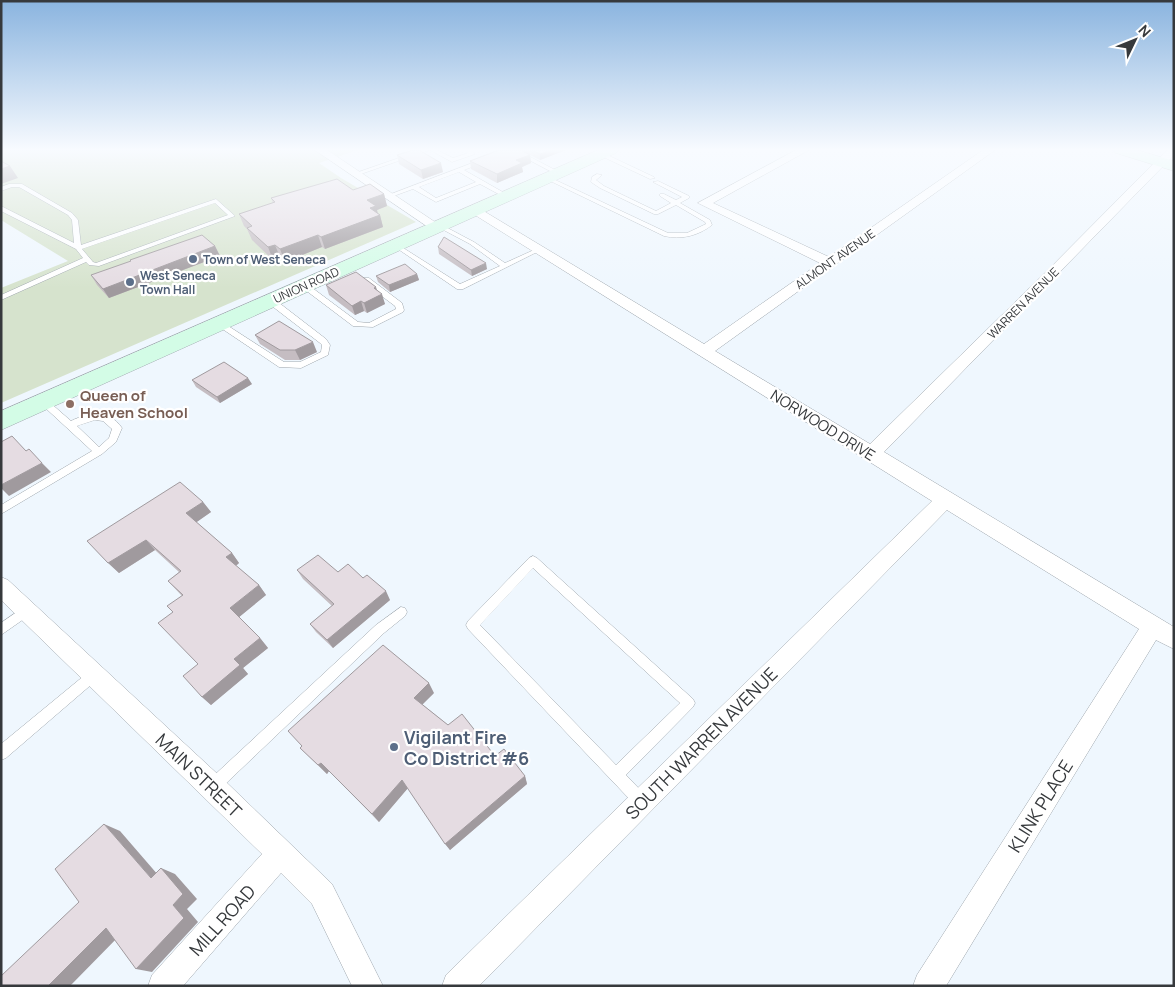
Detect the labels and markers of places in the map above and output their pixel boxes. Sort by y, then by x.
place label: Town of West Seneca [203,251,326,268]
marker: Town of West Seneca [187,253,199,265]
place label: West Seneca Town Hall [140,267,216,298]
marker: West Seneca Town Hall [124,276,136,288]
place label: Queen of Heaven School [80,385,188,423]
marker: Queen of Heaven School [64,398,76,410]
place label: Vigilant Fire Co District #6 [404,725,529,770]
marker: Vigilant Fire Co District #6 [388,741,400,753]

